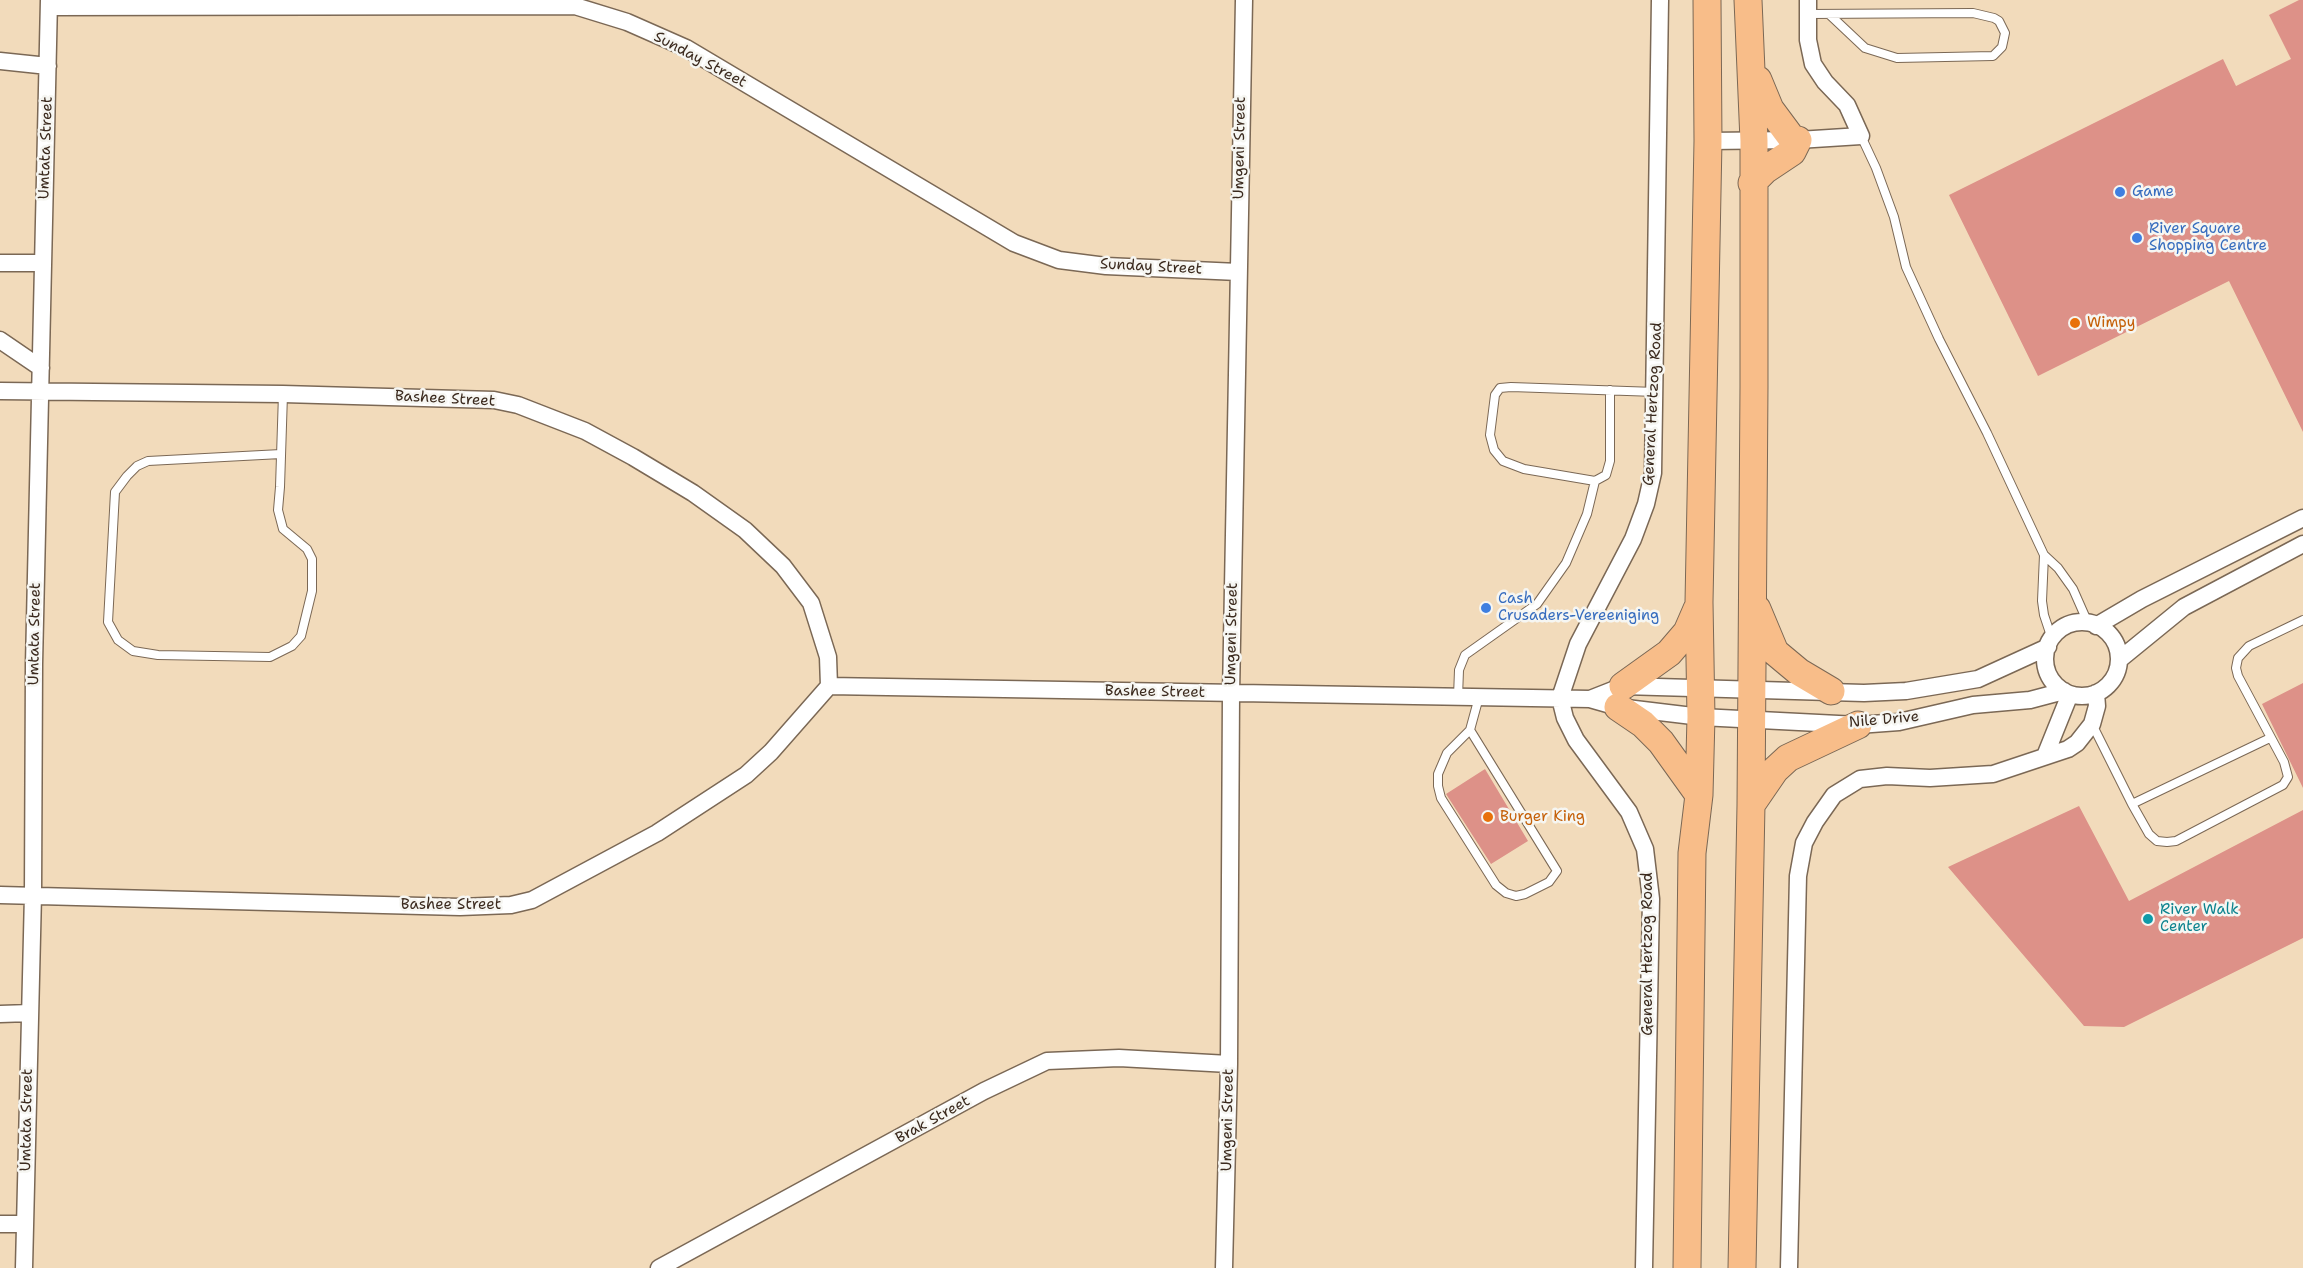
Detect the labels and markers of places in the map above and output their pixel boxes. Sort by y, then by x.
place label: Game [2132,183,2174,201]
marker: Game [2113,185,2127,199]
place label: River Square Shopping Centre [2149,220,2267,255]
marker: River Square Shopping Centre [2130,231,2144,245]
place label: Wimpy [2087,314,2135,332]
marker: Wimpy [2068,316,2082,330]
place label: Cash Crusaders-Vereeniging [1498,590,1659,625]
marker: Cash Crusaders-Vereeniging [1479,601,1493,615]
place label: Burger King [1500,808,1585,826]
marker: Burger King [1481,810,1495,824]
place label: River Walk Center [2160,901,2239,936]
marker: River Walk Center [2141,912,2155,926]

